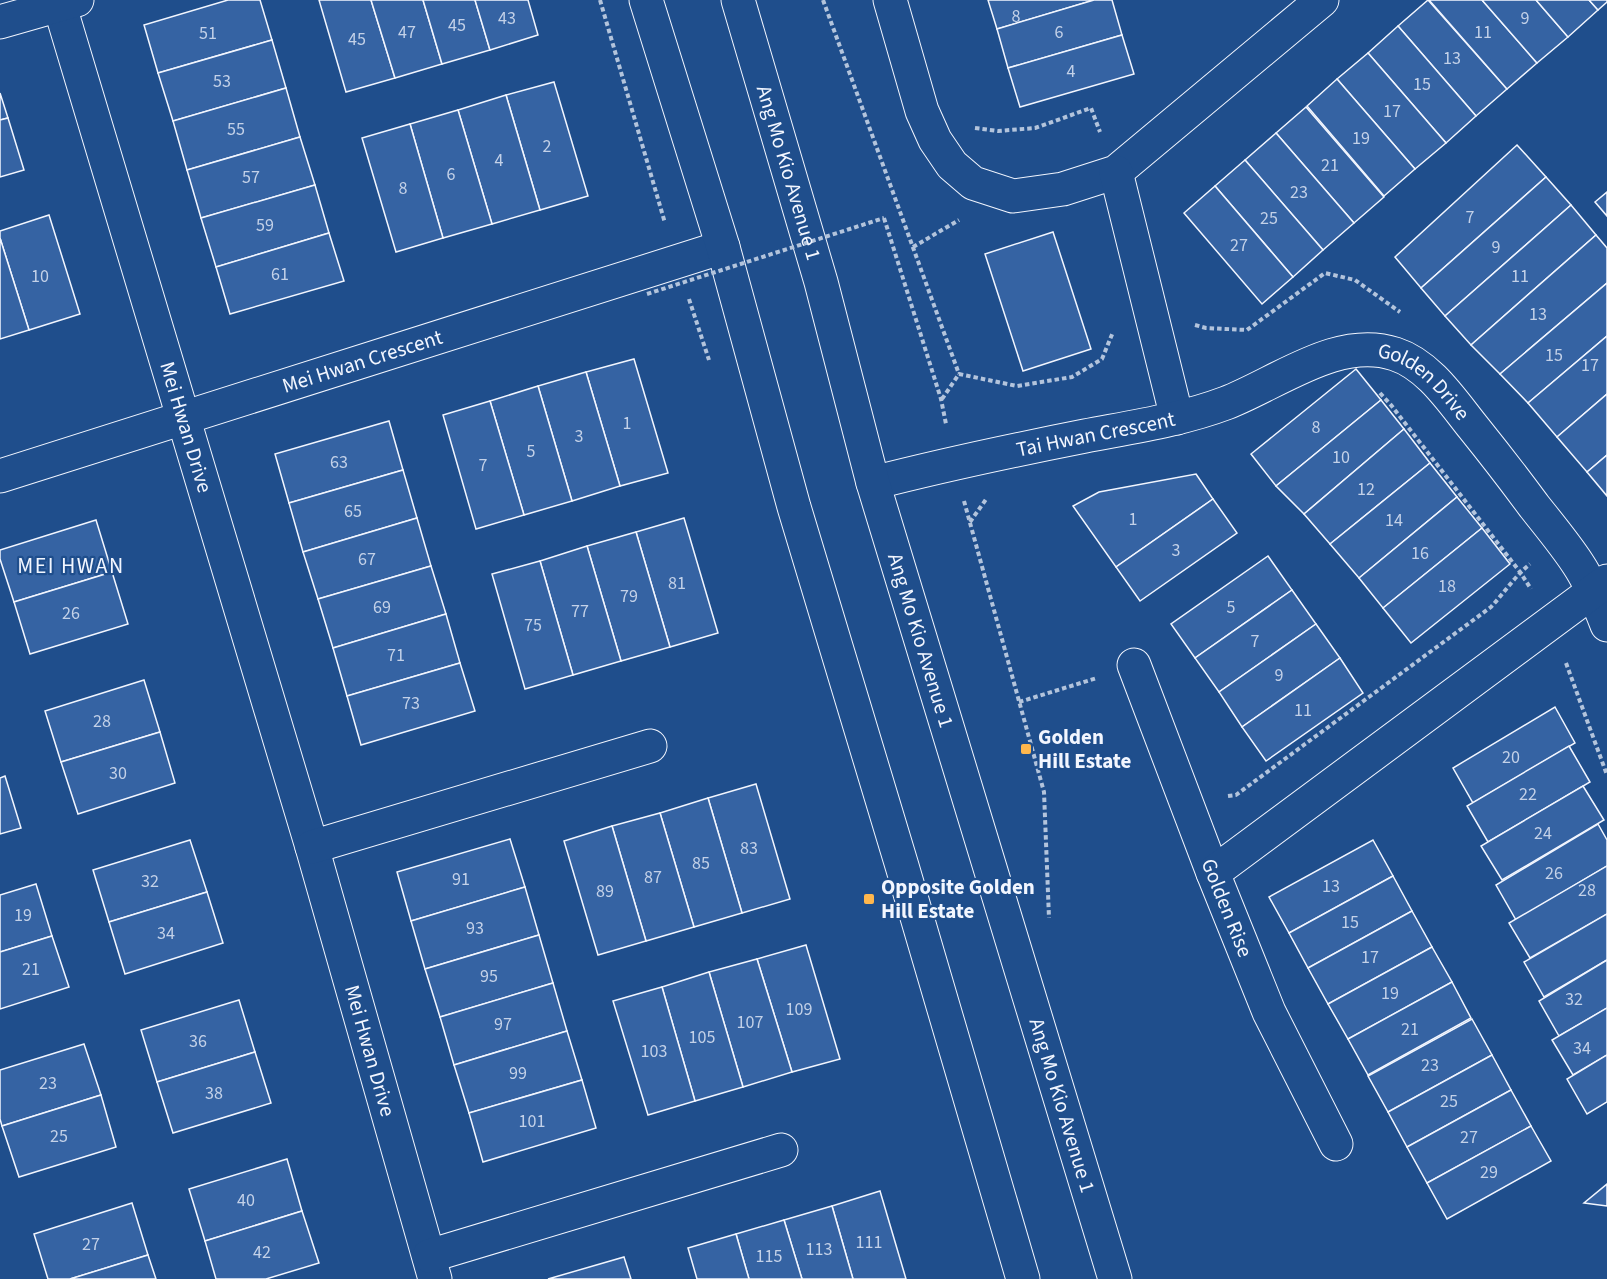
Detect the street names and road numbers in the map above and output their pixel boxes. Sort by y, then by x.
street label: Ang Mo Kio Avenue 1 [749,82,829,264]
street label: Mei Hwan Crescent [278,322,446,401]
street label: Golden Drive [1376,335,1477,427]
street label: Mei Hwan Drive [152,358,220,496]
street label: Tai Hwan Crescent [1014,404,1178,465]
street label: Ang Mo Kio Avenue 1 [880,549,961,731]
street label: Golden Rise [1194,854,1260,962]
street label: Mei Hwan Drive [337,981,403,1120]
street label: Ang Mo Kio Avenue 1 [1022,1014,1103,1196]

